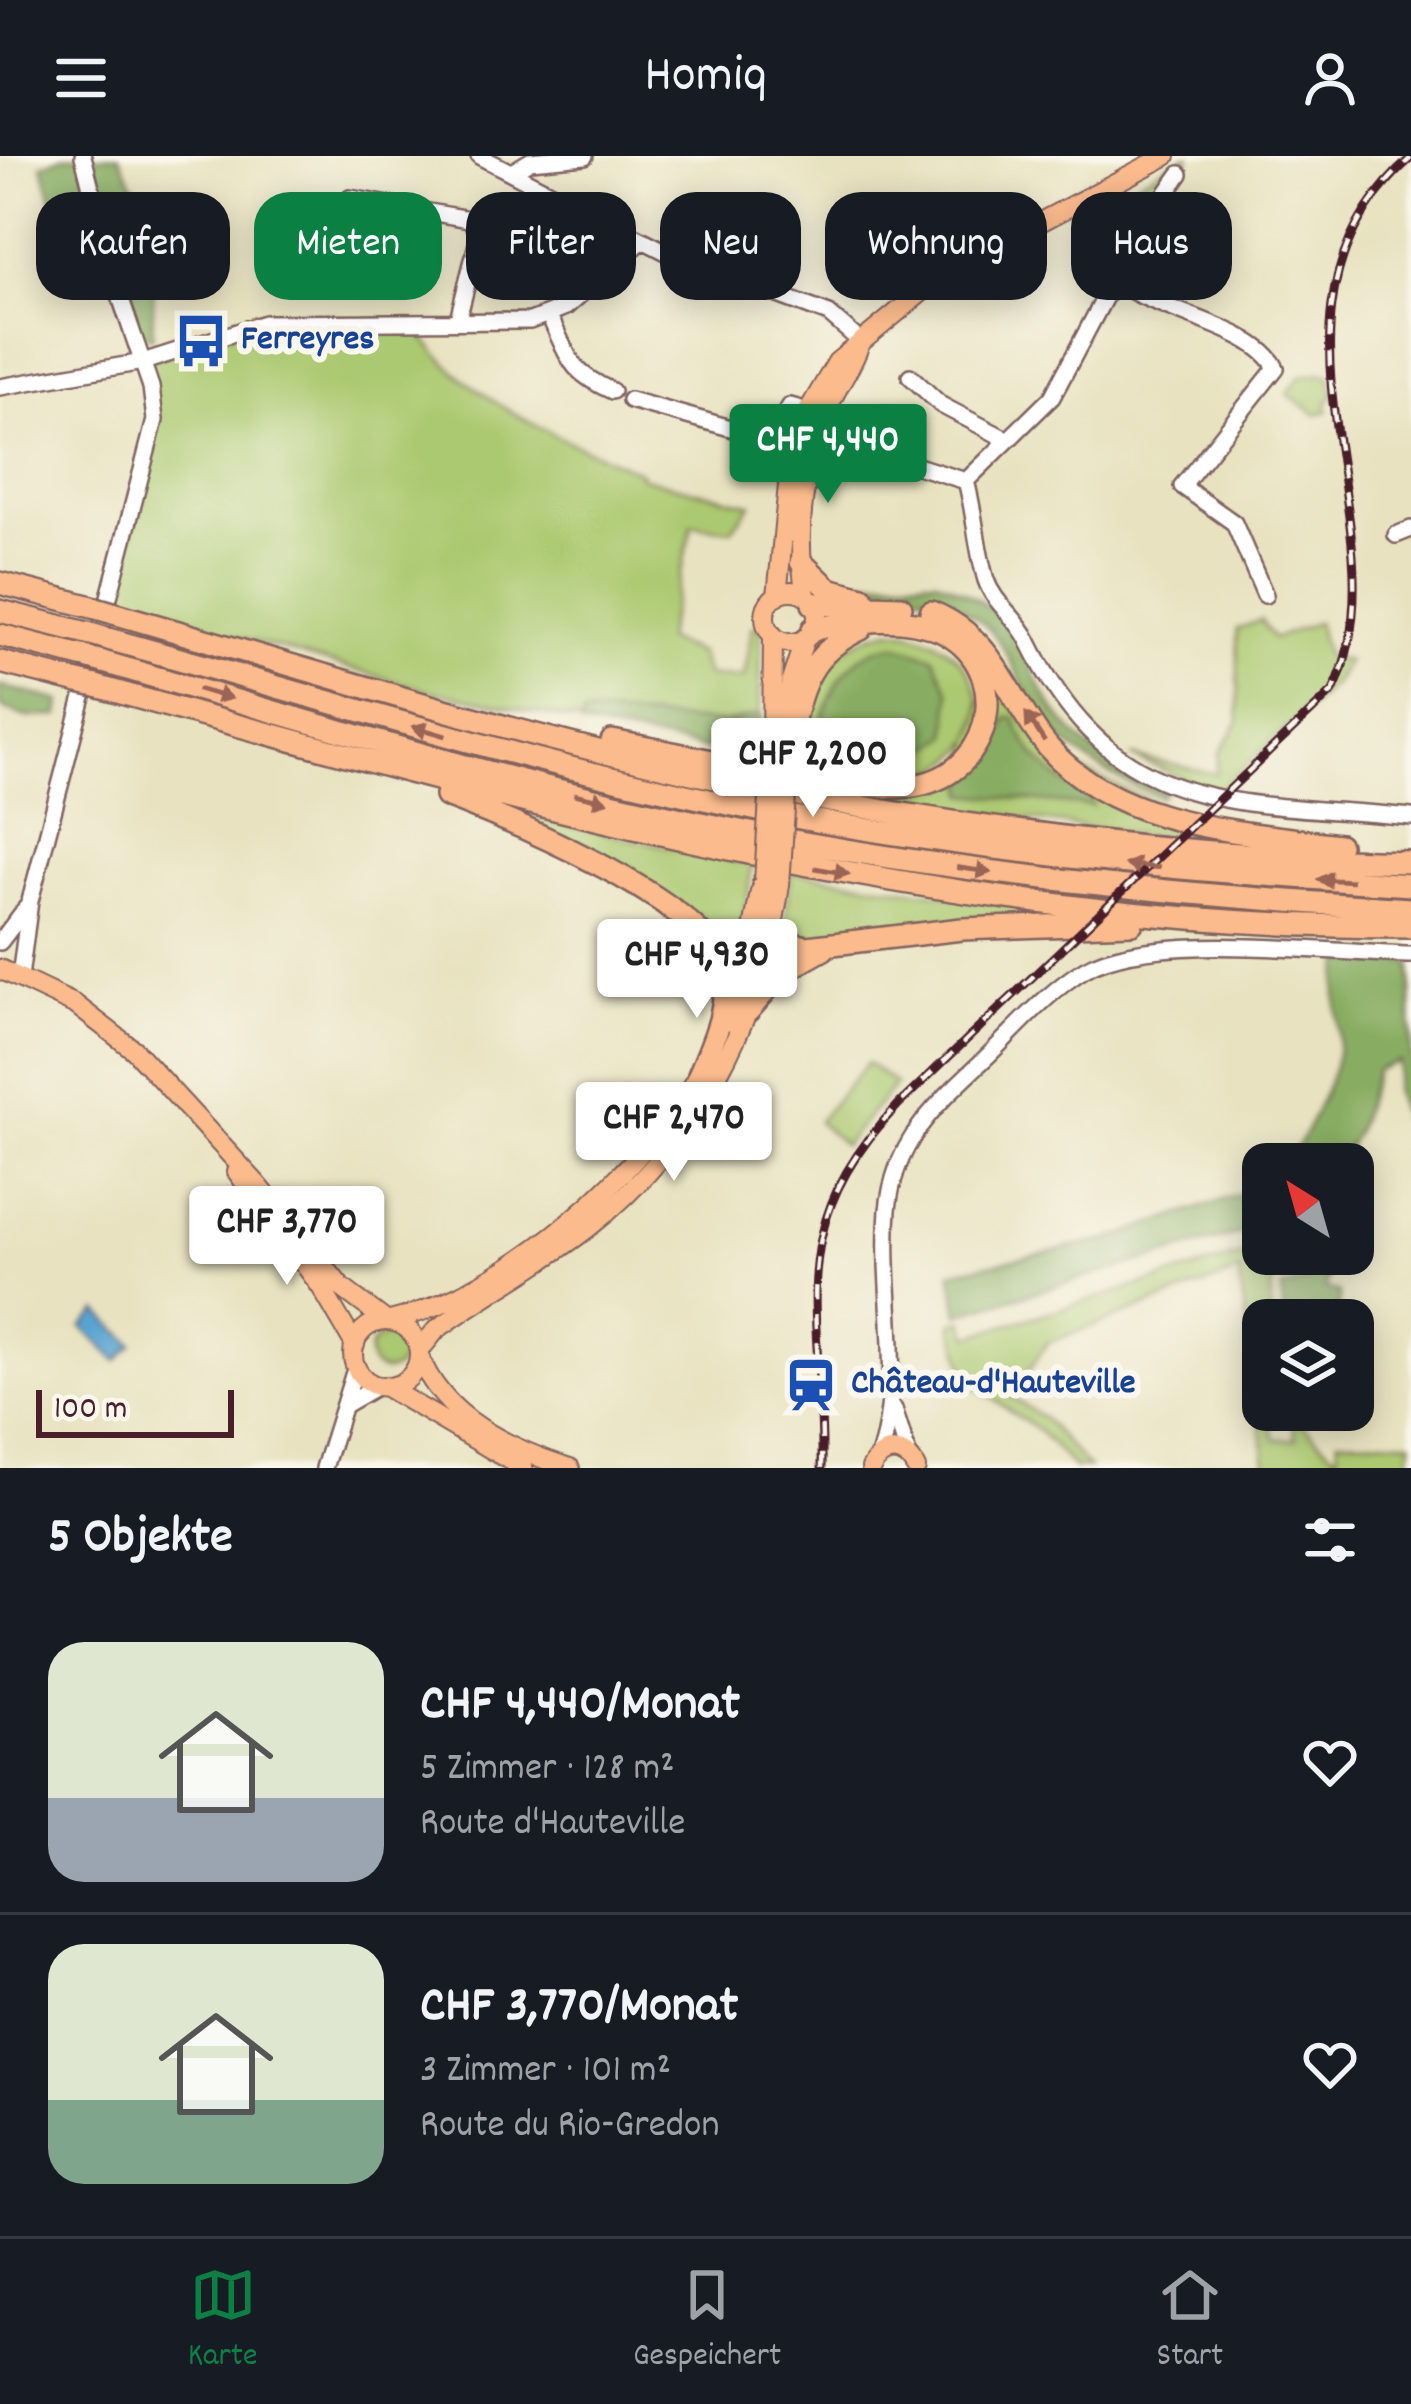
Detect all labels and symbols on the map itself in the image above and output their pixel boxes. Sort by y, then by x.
bus stop icon: Ferreyres [172,312,230,370]
place label: Ferreyres [241,315,374,367]
pin: CHF 4,440 [691,404,965,506]
one-way arrow [197,686,234,704]
one-way arrow [1024,710,1046,743]
pin: CHF 2,200 [676,718,950,820]
one-way arrow [410,721,447,739]
one-way arrow [573,789,610,808]
one-way arrow [1122,856,1160,875]
one-way arrow [956,861,993,880]
one-way arrow [814,863,852,881]
one-way arrow [1316,871,1353,890]
pin: CHF 4,930 [560,919,834,1021]
pin: CHF 2,470 [537,1082,811,1184]
north arrow [1242,1143,1374,1275]
pin: CHF 3,770 [150,1186,424,1288]
station icon: Château-d'Hauteville [782,1356,840,1414]
place label: Château-d'Hauteville [851,1359,1136,1411]
scale bar [36,1384,234,1437]

